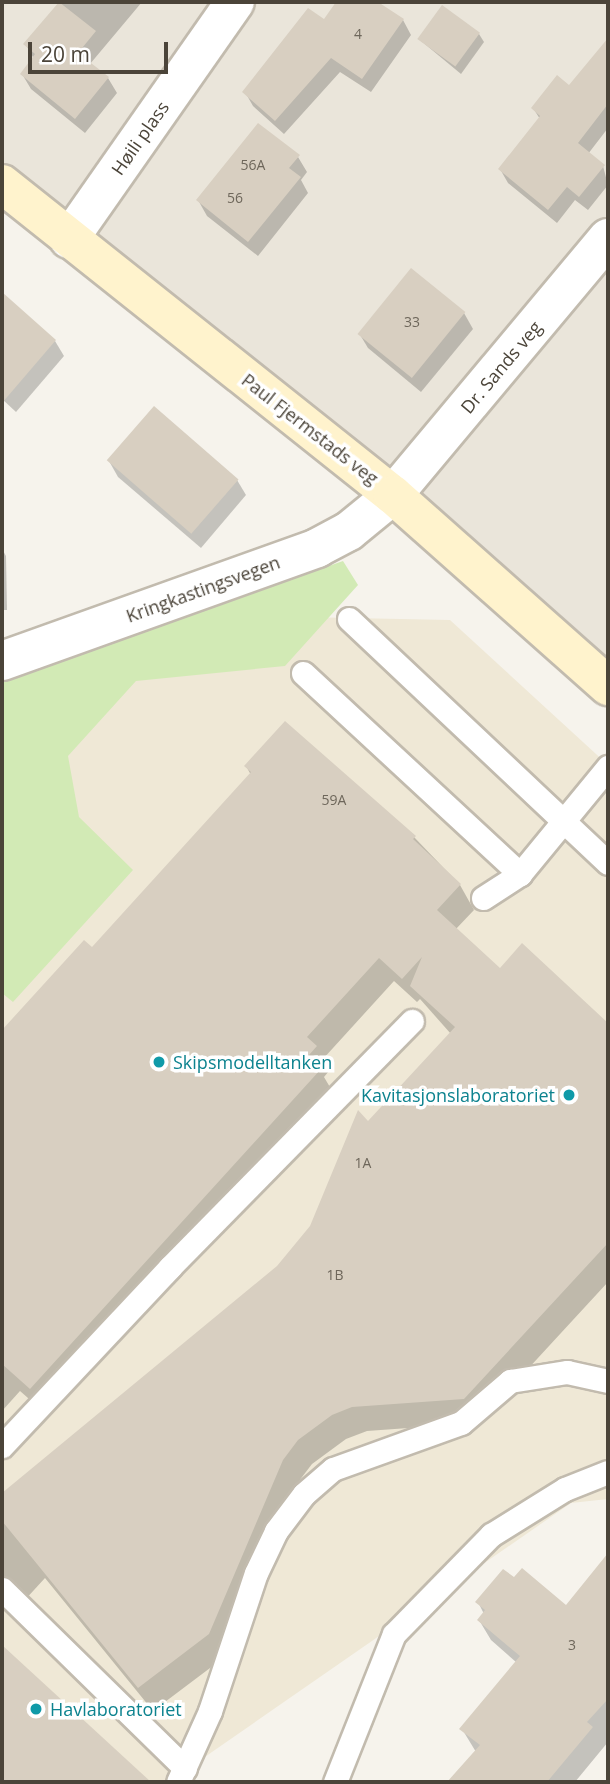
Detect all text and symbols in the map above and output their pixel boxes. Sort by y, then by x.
house number: 4 [354,26,362,42]
scale bar [32,28,172,72]
text: 20 m [41,40,90,68]
street label: Høili plass [107,97,173,179]
house number: 56A [241,157,265,173]
house number: 56 [227,190,243,206]
house number: 33 [404,314,420,330]
street label: Dr. Sands veg [456,316,546,418]
street label: Paul Fjermstads veg [237,369,383,489]
street label: Kringkastingsvegen [123,551,283,627]
house number: 59A [322,792,346,808]
place label: Skipsmodelltanken [173,1051,332,1073]
marker: Skipsmodelltanken [151,1054,167,1070]
place label: Kavitasjonslaboratoriet [361,1084,555,1106]
marker: Kavitasjonslaboratoriet [561,1087,577,1103]
house number: 1A [355,1155,371,1171]
house number: 1B [326,1267,344,1283]
house number: 3 [568,1637,576,1653]
place label: Havlaboratoriet [50,1698,182,1720]
marker: Havlaboratoriet [28,1701,44,1717]

